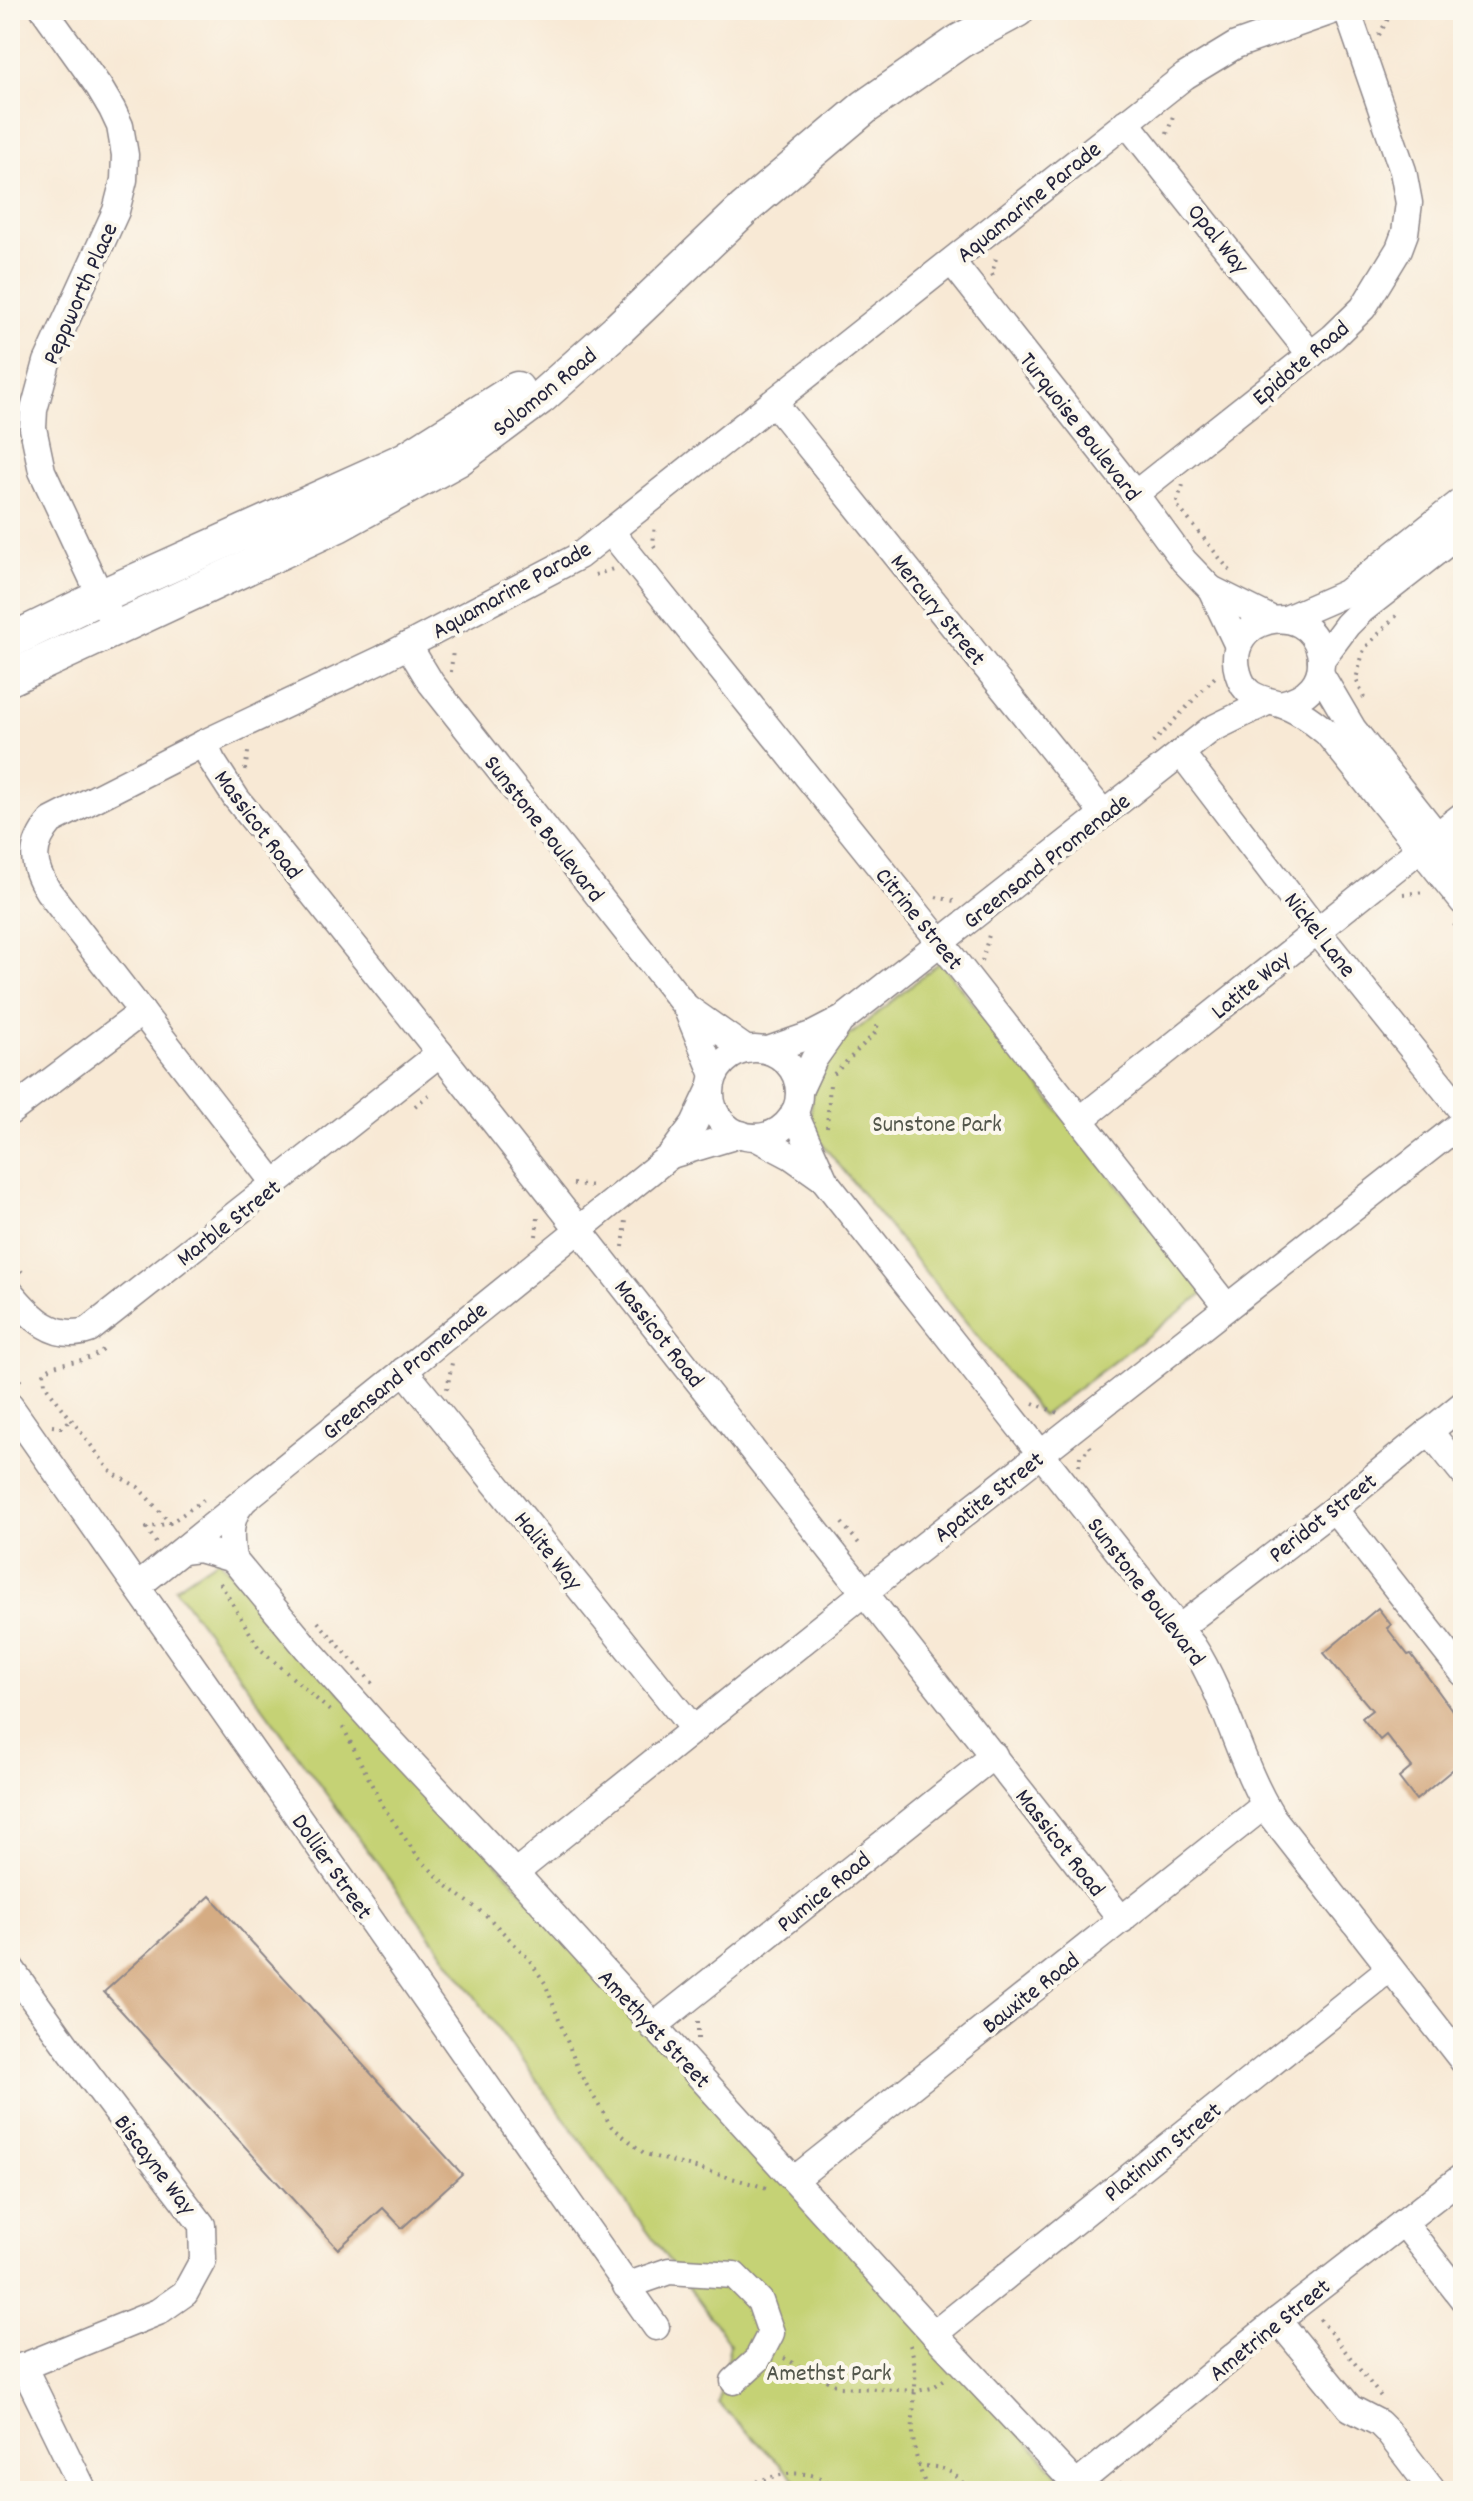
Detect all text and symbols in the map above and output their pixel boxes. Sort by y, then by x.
street label: Aquamarine Parade [950,134,1110,272]
street label: Opal Way [1178,197,1257,283]
street label: Peppworth Place [35,218,128,371]
street label: Epidote Road [1246,313,1358,415]
street label: Solomon Road [486,340,606,446]
street label: Turquoise Boulevard [1009,346,1148,510]
street label: Aquamarine Parade [427,534,598,650]
street label: Mercury Street [881,547,993,675]
street label: Sunstone Boulevard [474,749,611,911]
street label: Massicot Road [204,764,309,888]
street label: Greensand Promenade [957,786,1139,939]
street label: Citrine Street [865,861,970,979]
street label: Nickel Lane [1274,886,1363,986]
street label: Latite Way [1205,943,1300,1029]
park label: Sunstone Park [872,1109,1002,1143]
street label: Marble Street [170,1172,290,1276]
street label: Massicot Road [604,1273,711,1396]
street label: Greensand Promenade [316,1295,496,1450]
street label: Apatite Street [927,1444,1052,1552]
street label: Peridot Street [1262,1466,1385,1573]
street label: Halite Way [504,1505,590,1600]
street label: Sunstone Boulevard [1077,1511,1212,1674]
street label: Massicot Road [1005,1782,1112,1905]
street label: Dollier Street [282,1808,380,1928]
street label: Pumice Road [770,1845,879,1942]
street label: Bauxite Road [976,1945,1088,2043]
street label: Amethyst Street [588,1963,717,2098]
street label: Platinum Street [1098,2095,1230,2211]
street label: Biscayne Way [104,2108,204,2224]
street label: Ametrine Street [1203,2272,1339,2391]
park label: Amethst Park [766,2358,892,2392]

